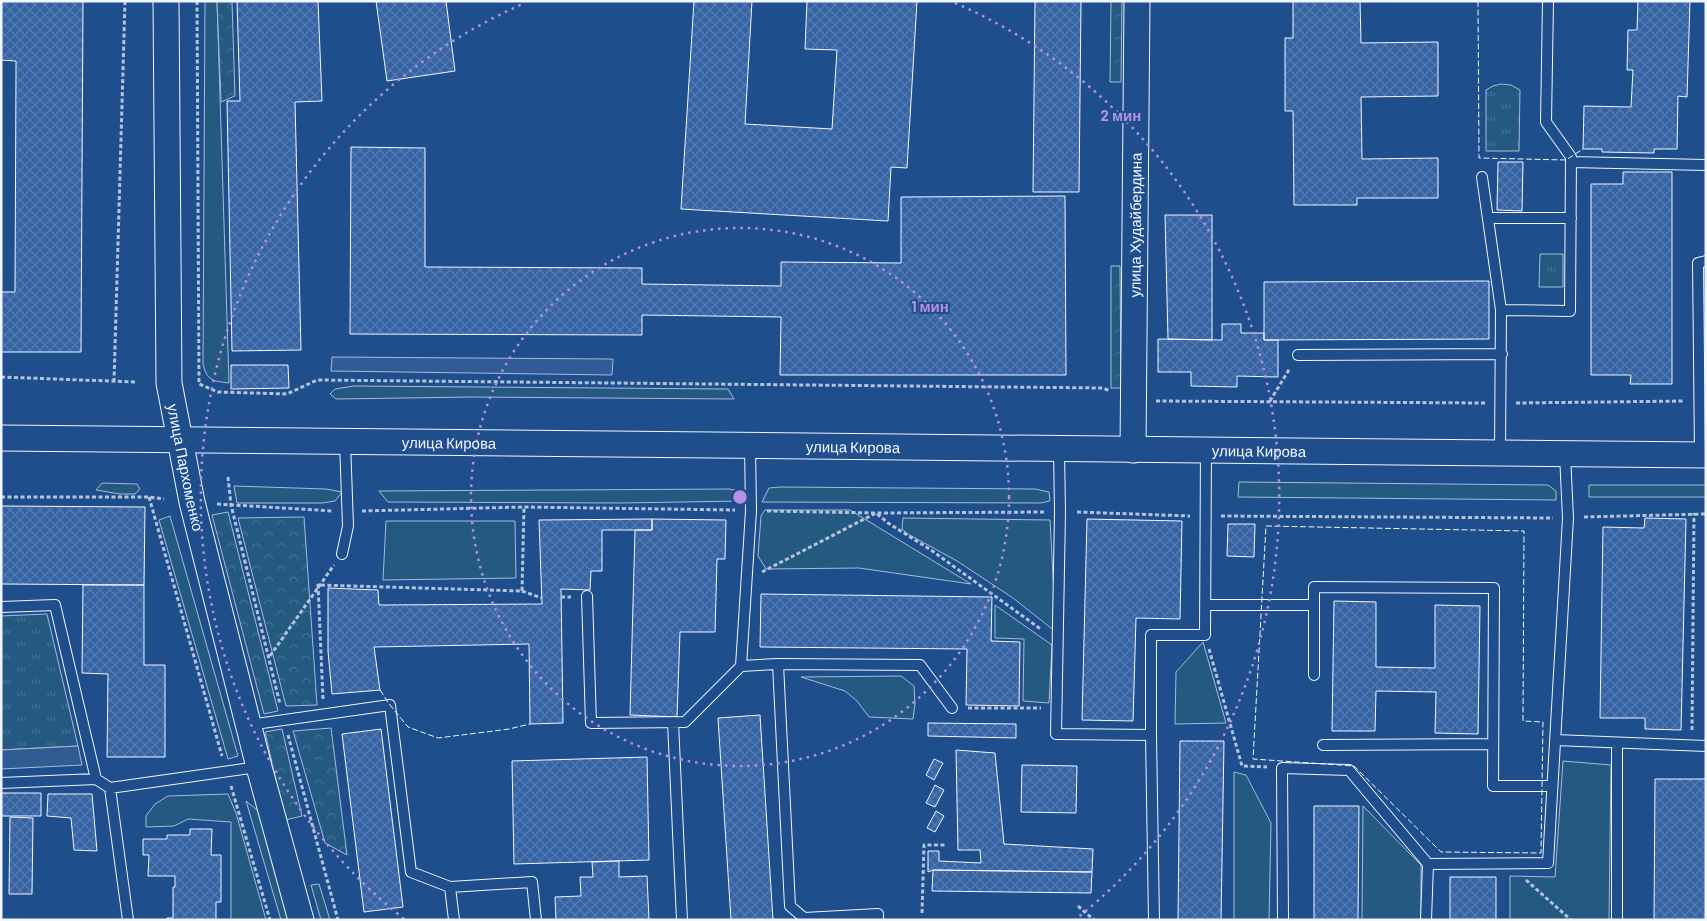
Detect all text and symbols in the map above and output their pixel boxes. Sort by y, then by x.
text: 2 мин [1101,106,1141,124]
street label: улица Худайбердина [1125,152,1145,298]
text: 1 мин [911,297,949,315]
street label: улица Пархоменко [164,402,208,533]
street label: улица Кирова [402,433,497,452]
street label: улица Кирова [806,437,901,456]
street label: улица Кирова [1212,441,1307,460]
centre of rings [731,488,749,506]

